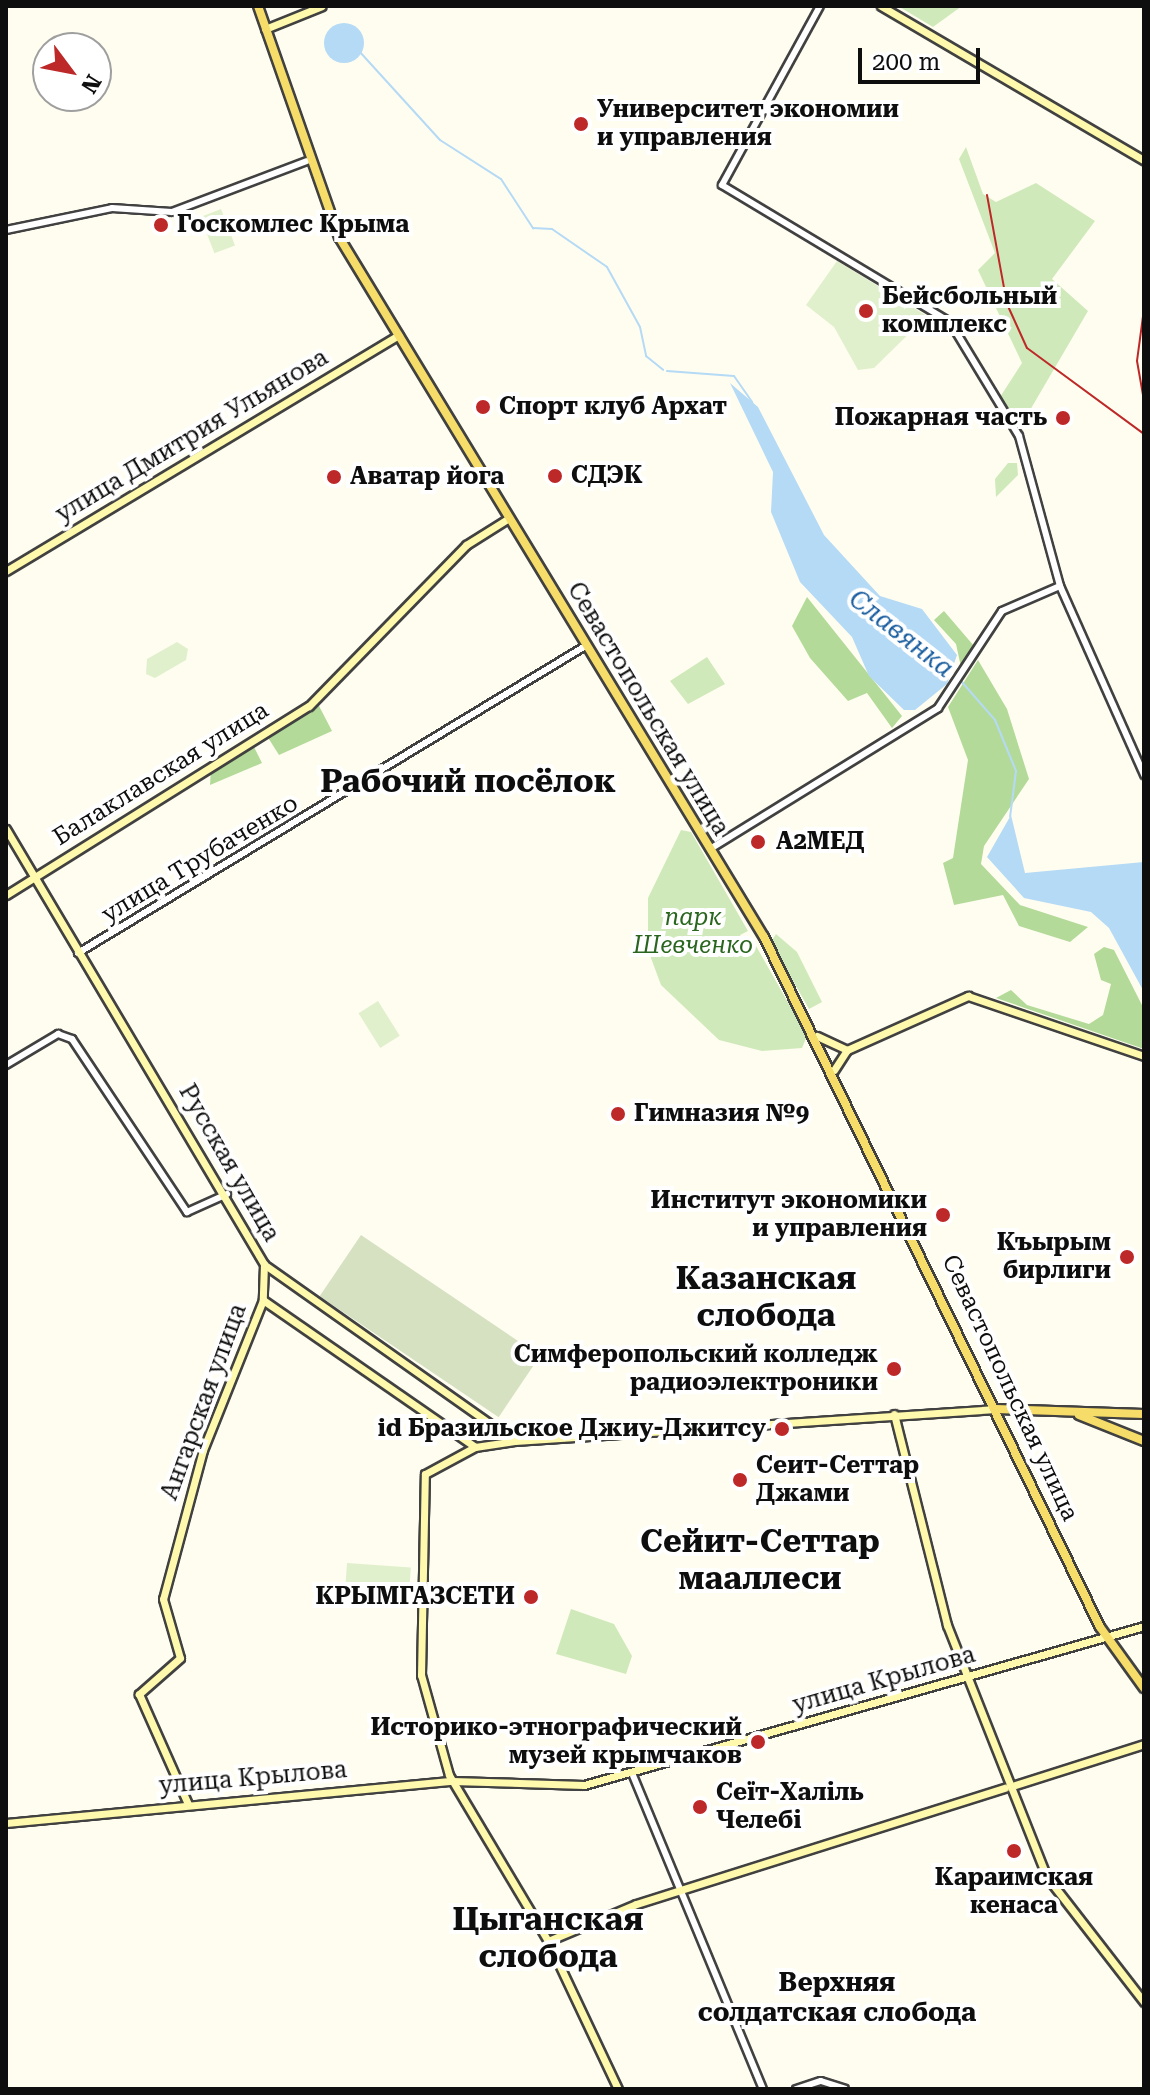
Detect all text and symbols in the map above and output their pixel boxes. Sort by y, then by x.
north arrow [32,32,112,112]
scale bar [862,32,984,82]
text: 200 m [872,48,940,76]
text: N [76,70,106,98]
place label: Университет экономии и управления [597,96,899,152]
marker: Университет экономии и управления [572,115,590,133]
place label: Госкомлес Крыма [177,211,409,239]
marker: Госкомлес Крыма [152,216,170,234]
place label: Бейсбольный комплекс [882,283,1057,339]
marker: Бейсбольный комплекс [857,302,875,320]
street label: улица Дмитрия Ульянова [51,343,333,529]
place label: Спорт клуб Архат [499,393,727,421]
marker: Спорт клуб Архат [474,398,492,416]
place label: Пожарная часть [835,404,1047,432]
marker: Пожарная часть [1054,409,1072,427]
place label: СДЭК [571,462,643,490]
place label: Аватар йога [350,463,504,491]
marker: СДЭК [546,467,564,485]
marker: Аватар йога [325,468,343,486]
street label: Севастопольская улица [561,577,735,841]
water label: Славянка [842,583,960,685]
street label: Балаклавская улица [48,696,274,852]
district label: Рабочий посёлок [320,762,616,800]
street label: улица Трубаченко [97,789,303,929]
place label: А2МЕД [776,828,864,856]
marker: А2МЕД [747,831,769,853]
park label: парк Шевченко [633,904,753,960]
street label: Русская улица [172,1079,286,1247]
place label: Гимназия №9 [634,1100,809,1128]
marker: Гимназия №9 [609,1105,627,1123]
place label: Институт экономики и управления [651,1187,927,1243]
marker: Институт экономики и управления [934,1206,952,1224]
place label: Къырым бирлиги [997,1229,1111,1285]
marker: Къырым бирлиги [1118,1248,1136,1266]
street label: Севастопольская улица [936,1250,1084,1526]
district label: Казанская слобода [676,1260,856,1335]
street label: Ангарская улица [155,1300,253,1504]
place label: Симферопольский колледж радиоэлектроники [514,1341,878,1397]
marker: Симферопольский колледж радиоэлектроники [885,1360,903,1378]
place label: id Бразильское Джиу-Джитсу [378,1415,766,1443]
marker: id Бразильское Джиу-Джитсу [773,1420,791,1438]
place label: Сеит-Сеттар Джами [756,1452,919,1508]
marker: Сеит-Сеттар Джами [731,1471,749,1489]
district label: Сейит-Сеттар мааллеси [640,1523,880,1598]
place label: КРЫМГАЗСЕТИ [315,1583,515,1611]
marker: КРЫМГАЗСЕТИ [522,1588,540,1606]
street label: улица Крылова [789,1640,979,1720]
place label: Историко-этнографический музей крымчаков [370,1714,742,1770]
marker: Историко-этнографический музей крымчаков [749,1733,767,1751]
street label: улица Крылова [158,1755,348,1801]
place label: Сеїт-Халіль Челебі [716,1779,864,1835]
marker: Сеїт-Халіль Челебі [691,1798,709,1816]
marker: Караимская кенаса [1005,1842,1023,1860]
place label: Караимская кенаса [935,1864,1093,1920]
district label: Цыганская слобода [452,1901,644,1976]
district label: Верхняя солдатская слобода [698,1967,976,2028]

